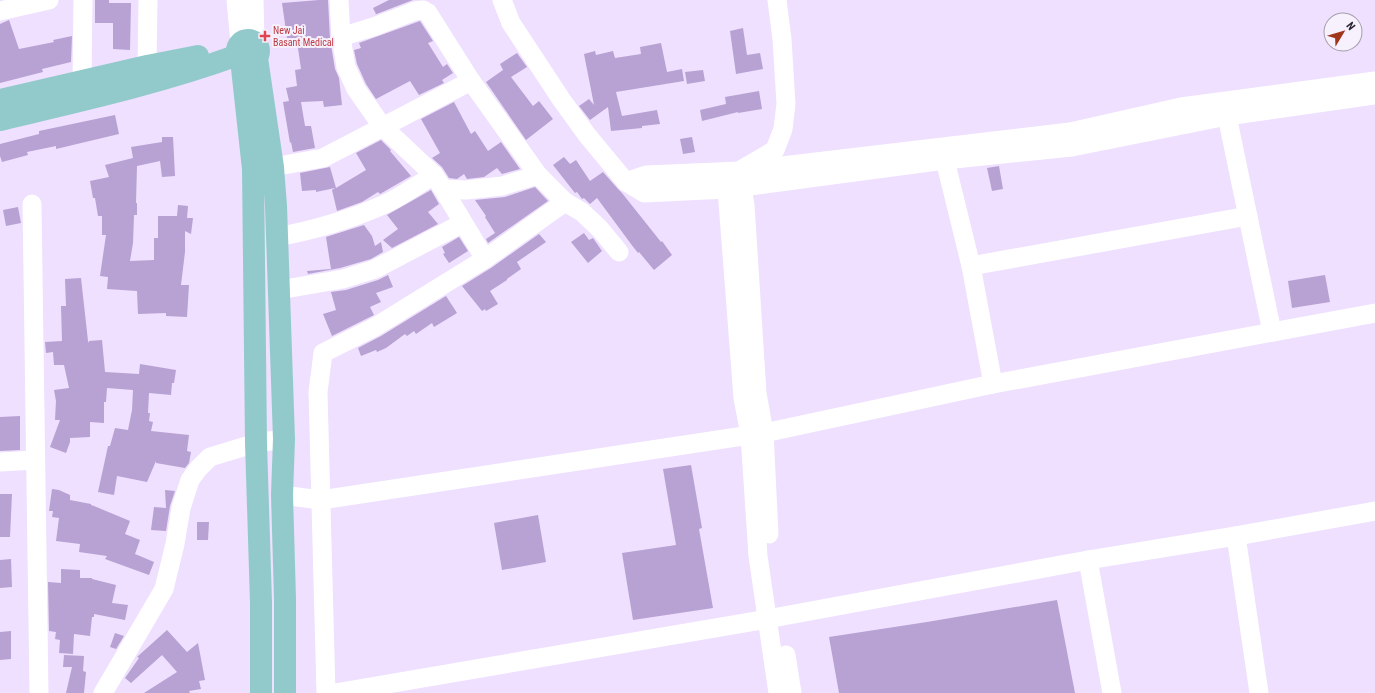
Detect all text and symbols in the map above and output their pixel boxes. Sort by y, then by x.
north arrow [1323,12,1363,52]
text: N [1343,19,1358,33]
place label: New Jai Basant Medical [273,25,334,48]
marker: New Jai Basant Medical [260,31,270,41]

